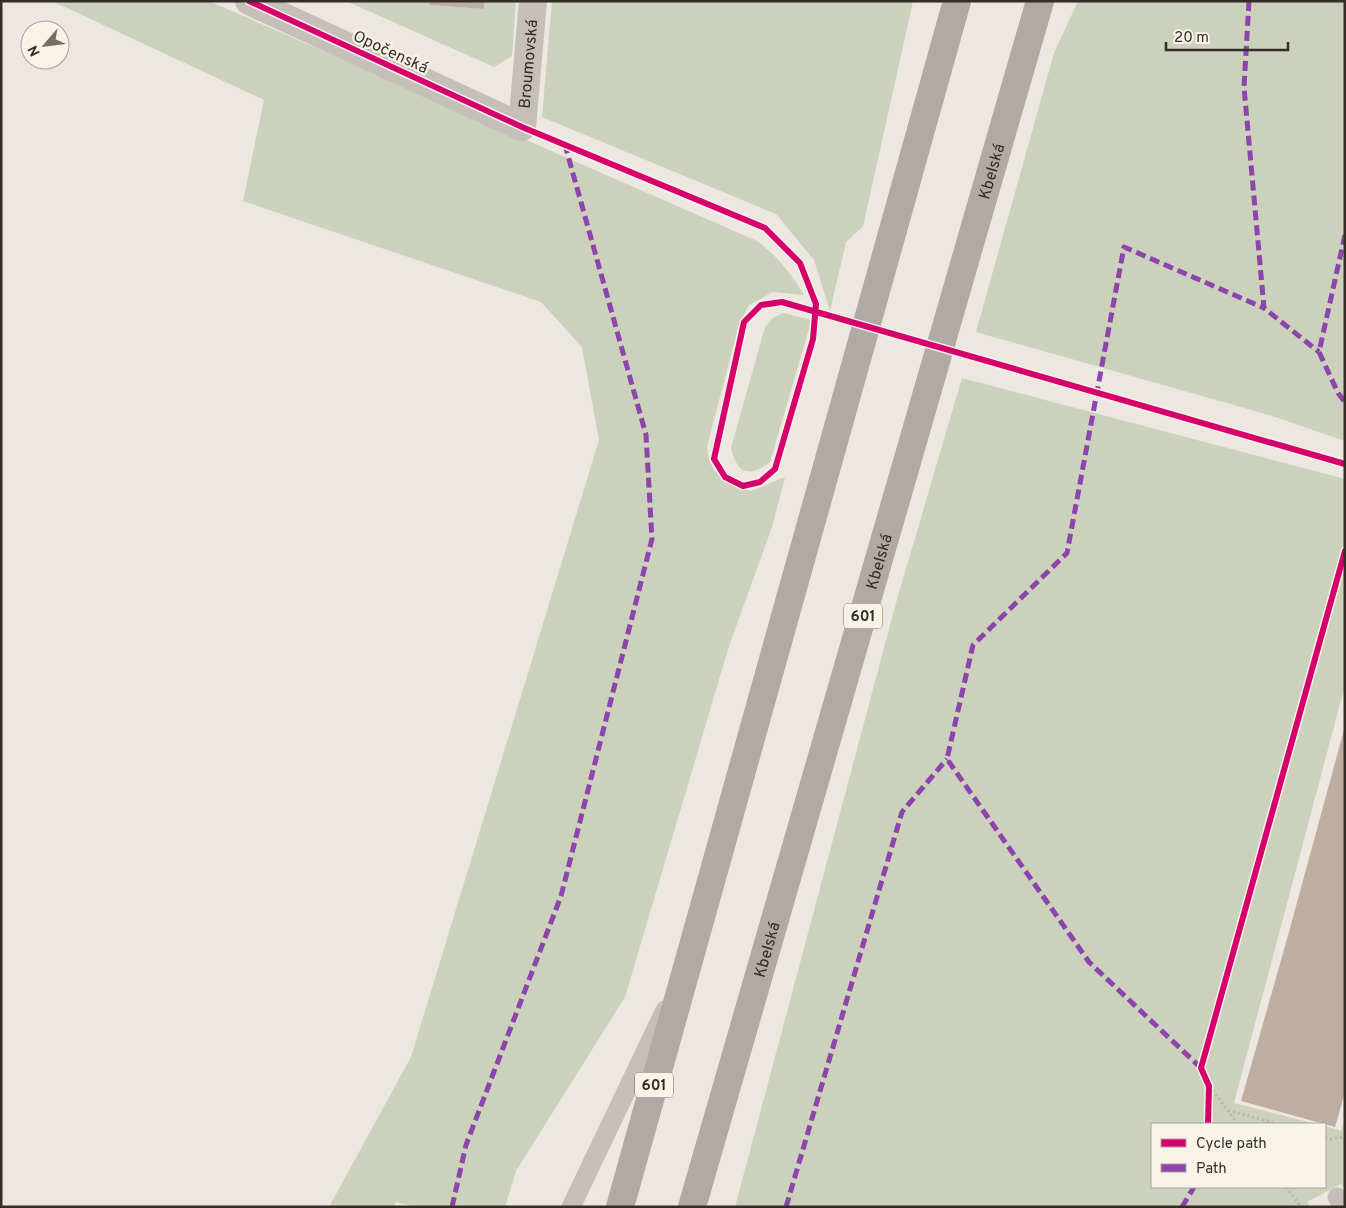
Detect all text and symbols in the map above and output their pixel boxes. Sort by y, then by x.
street label: Broumovská [516,19,543,109]
north arrow [20,20,70,70]
scale bar [1166,20,1288,52]
street label: Opočenská [349,27,431,79]
text: 20 m [1174,29,1209,48]
text: N [25,42,45,59]
street label: Kbelská [975,142,1010,202]
street label: Kbelská [863,532,898,592]
road number: 601 [844,604,882,628]
street label: Kbelská [751,920,786,980]
road number: 601 [635,1072,673,1098]
legend [1151,1123,1326,1188]
text: Cycle path [1196,1135,1267,1154]
text: Path [1196,1160,1227,1179]

